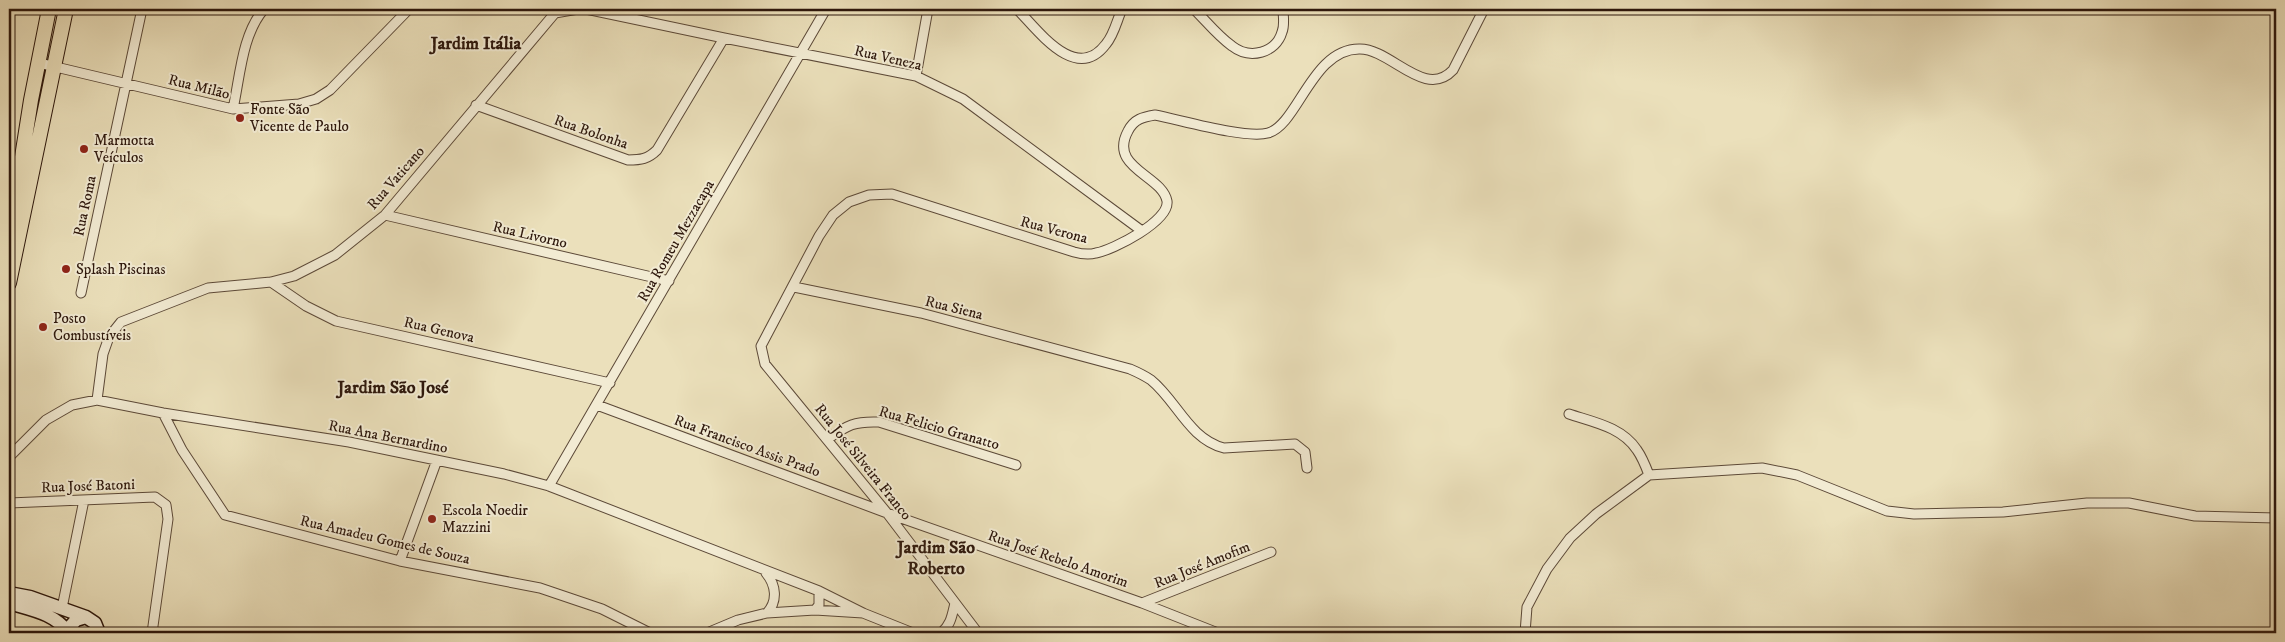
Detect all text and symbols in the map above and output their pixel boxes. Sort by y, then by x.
district label: Jardim Itália [429,33,522,55]
street label: Rua Veneza [852,41,924,75]
street label: Rua Milão [166,70,232,104]
place label: Fonte São Vicente de Paulo [249,100,349,136]
street label: Rua Bolonha [551,110,631,154]
marker: Fonte São Vicente de Paulo [234,112,246,124]
place label: Marmotta Veículos [93,131,155,167]
street label: Rua Vaticano [363,142,429,214]
marker: Marmotta Veículos [78,143,90,155]
street label: Rua Roma [69,173,101,238]
street label: Rua Romeu Mezzacapa [633,176,719,305]
street label: Rua Verona [1018,212,1090,248]
street label: Rua Livorno [491,217,569,253]
place label: Splash Piscinas [76,260,165,279]
marker: Splash Piscinas [60,263,72,275]
street label: Rua Siena [923,292,986,325]
place label: Posto Combustíveis [53,309,131,345]
street label: Rua Genova [402,313,477,347]
marker: Posto Combustíveis [37,321,49,333]
district label: Jardim São José [336,377,449,399]
street label: Rua José Silveira Franco [810,400,916,524]
street label: Rua Felicio Granatto [876,402,1002,454]
street label: Rua Francisco Assis Prado [671,411,823,481]
street label: Rua Ana Bernardino [327,416,449,458]
street label: Rua José Batoni [41,475,135,497]
place label: Escola Noedir Mazzini [442,501,528,537]
street label: Rua Amadeu Gomes de Souza [298,511,472,569]
marker: Escola Noedir Mazzini [426,513,438,525]
street label: Rua José Rebelo Amorim [985,526,1131,592]
district label: Jardim São Roberto [895,537,975,580]
street label: Rua José Amofim [1151,537,1253,593]

